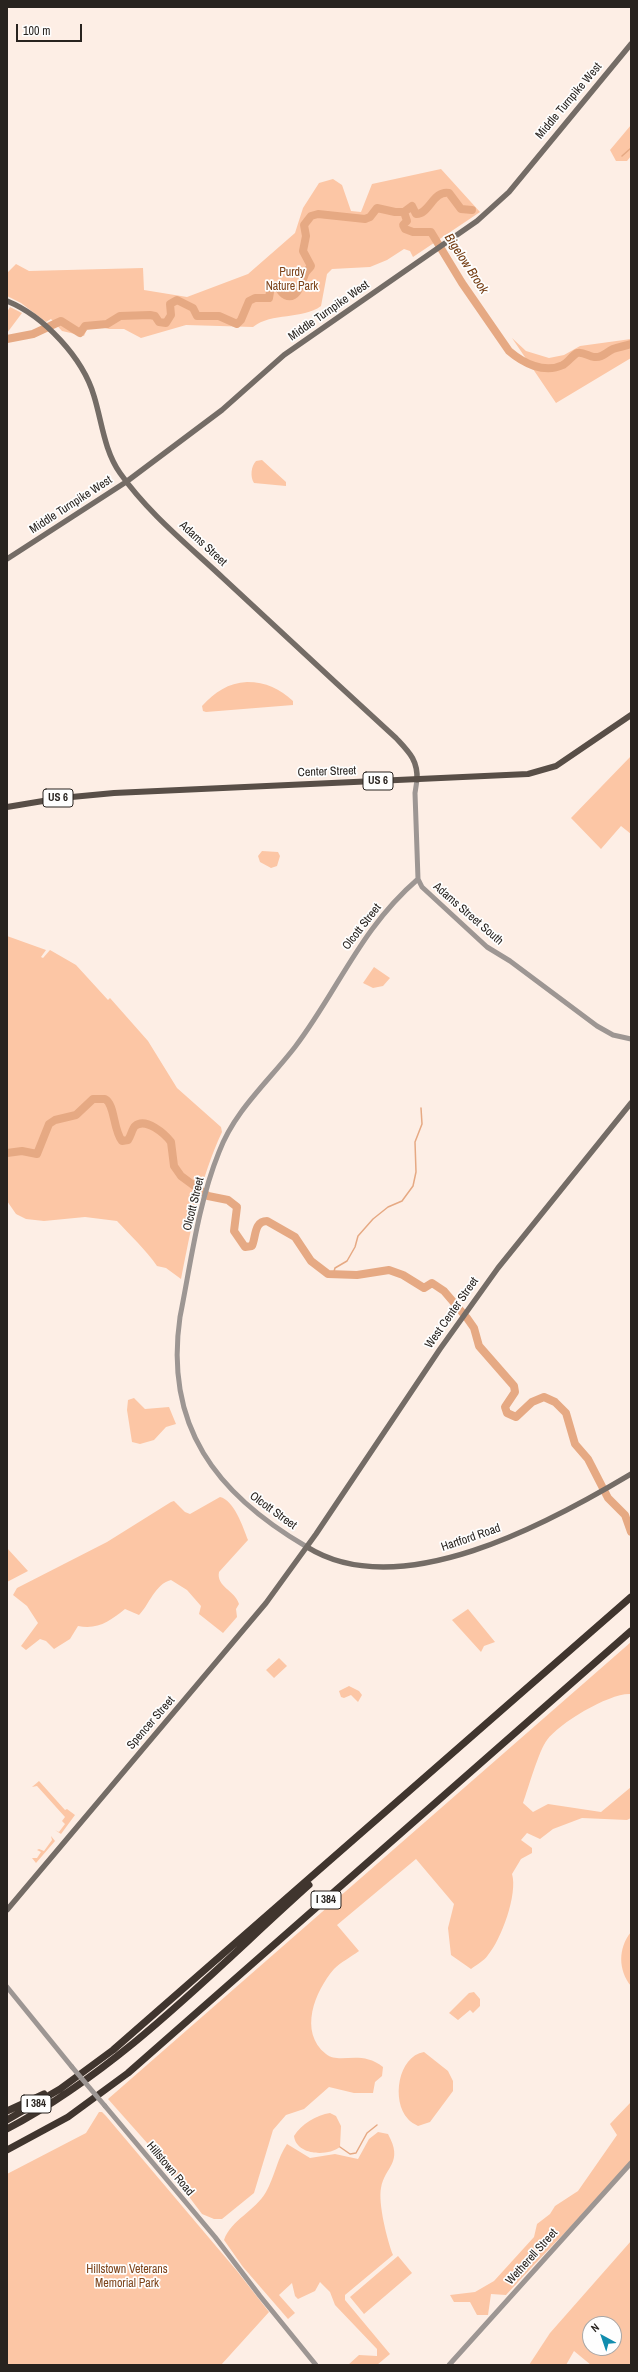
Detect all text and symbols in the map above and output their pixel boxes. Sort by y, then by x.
scale bar [18,16,84,42]
text: 100 m [23,23,50,39]
street label: Middle Turnpike West [533,60,605,142]
water label: Bigelow Brook [441,231,491,297]
park label: Purdy Nature Park [266,266,318,294]
street label: Middle Turnpike West [286,278,372,344]
street label: Middle Turnpike West [27,473,115,537]
street label: Adams Street [176,518,230,570]
street label: Center Street [298,764,356,780]
road number: US 6 [363,772,393,790]
road number: US 6 [43,789,73,807]
street label: Adams Street South [430,880,506,948]
street label: Olcott Street [339,901,385,953]
street label: Olcott Street [180,1176,208,1232]
street label: West Center Street [422,1275,482,1351]
street label: Olcott Street [247,1489,299,1533]
street label: Hartford Road [439,1521,503,1555]
street label: Spencer Street [124,1694,178,1752]
road number: I 384 [311,1891,341,1909]
road number: I 384 [21,2095,51,2113]
street label: Hillstown Road [143,2139,197,2199]
street label: Wetherell Street [503,2226,561,2288]
park label: Hillstown Veterans Memorial Park [86,2263,168,2291]
north arrow [582,2316,622,2356]
text: N [588,2320,602,2335]

